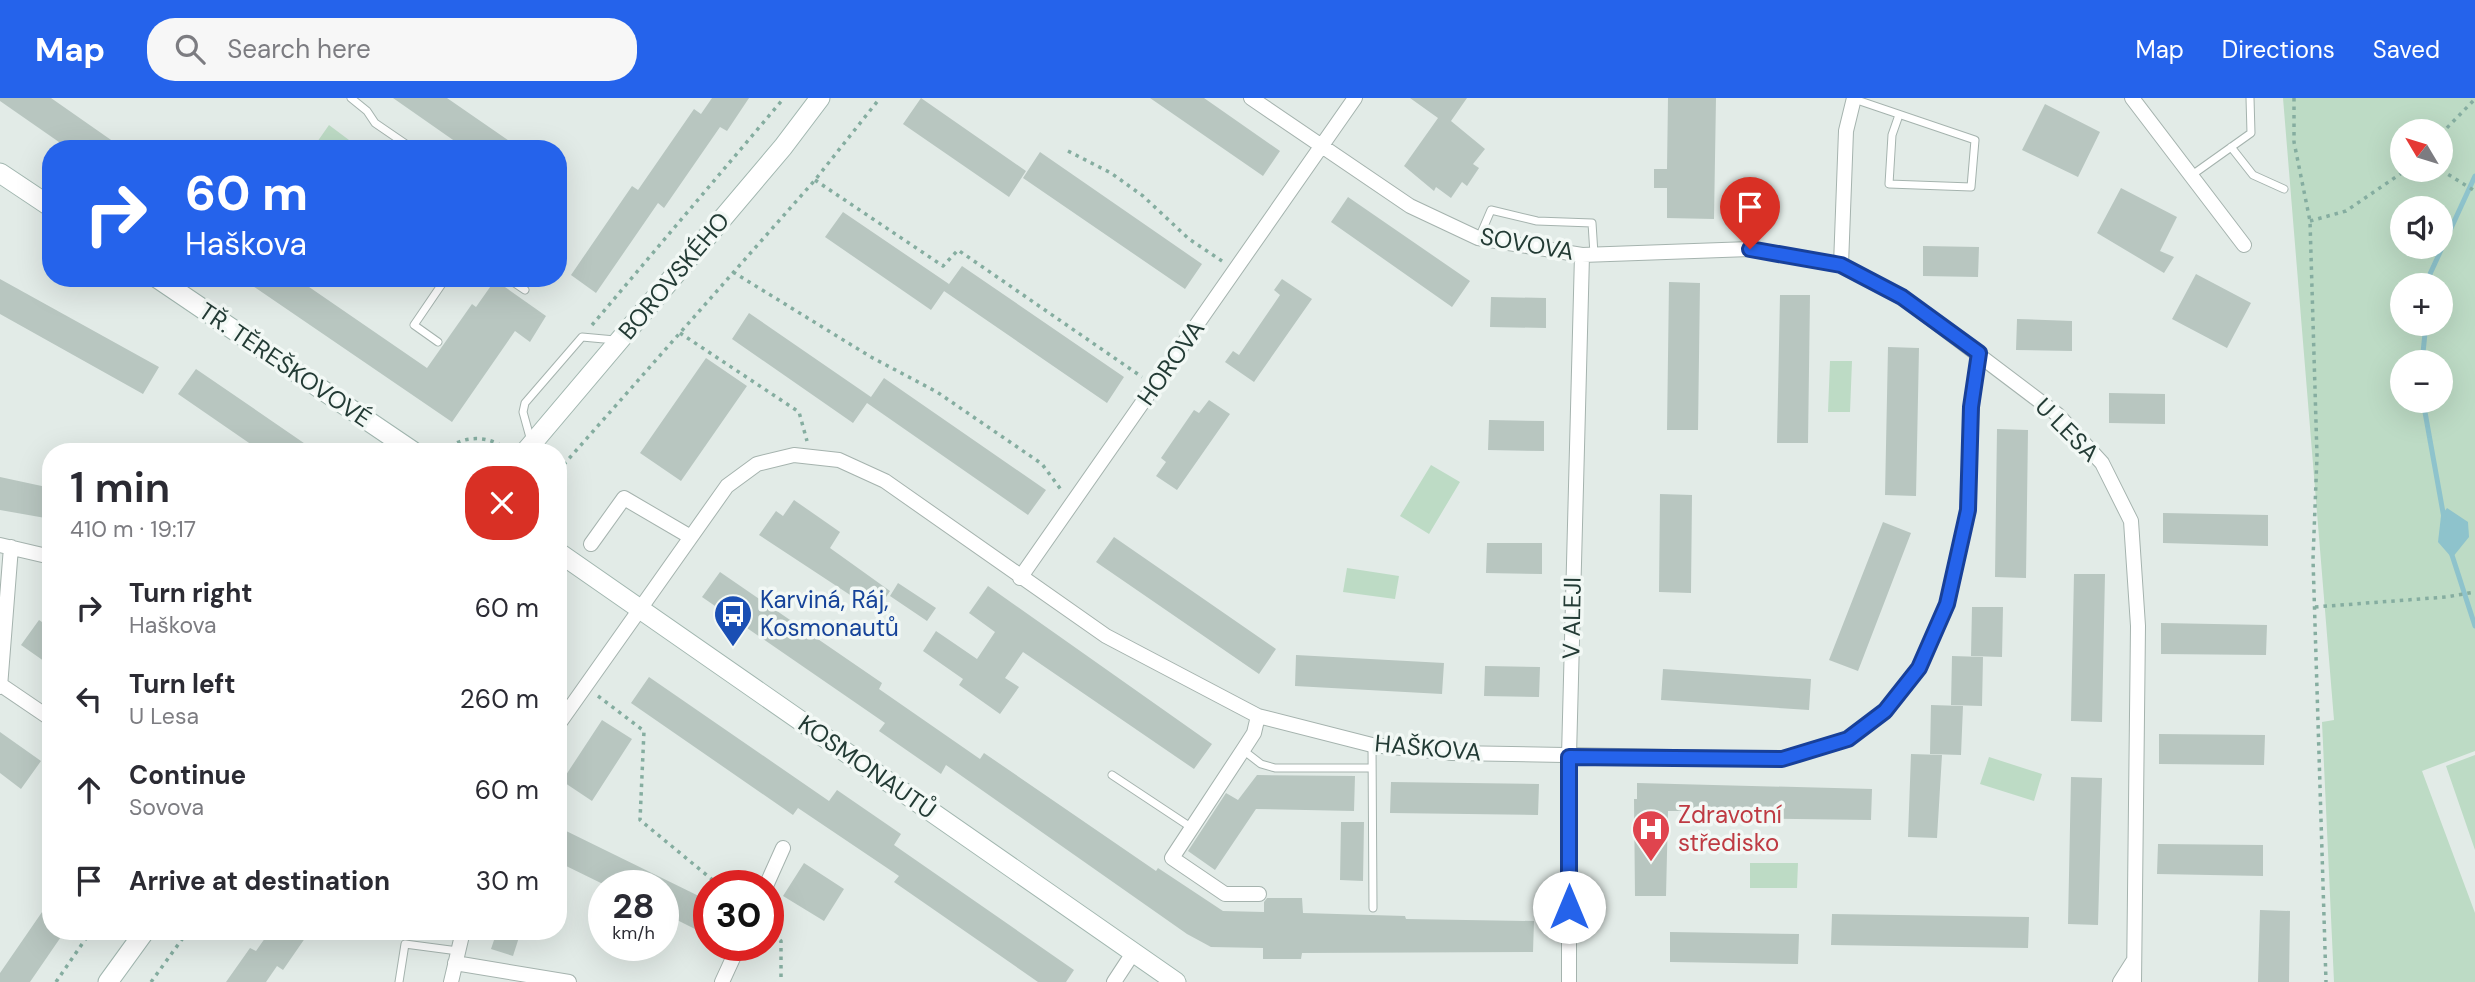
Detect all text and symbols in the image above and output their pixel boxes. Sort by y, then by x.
search box [147,18,637,81]
text: Map [35,28,105,71]
icon: search [171,30,209,68]
text: Search here [227,32,371,66]
text: Map [2136,34,2184,65]
text: Directions [2222,34,2335,65]
text: Saved [2373,34,2440,65]
north arrow [2390,119,2454,182]
map controls [2390,119,2453,413]
text: 60 m [185,161,308,225]
icon: right [70,168,161,259]
pin [1720,177,1780,249]
icon: arrive [1731,188,1769,226]
button: sound [2390,196,2453,259]
street label: BOROVSKÉHO [611,206,736,346]
street label: SOVOVA [1478,220,1577,267]
text: Haškova [185,223,307,265]
button: + [2390,273,2453,336]
street label: TŘ. TĚREŠKOVOVÉ [193,295,377,434]
street label: HOROVA [1130,314,1211,411]
button: − [2390,350,2453,413]
street label: U LESA [2029,391,2106,468]
text: 1 min [70,460,170,515]
button: close [465,466,539,540]
text: 410 m · 19:17 [70,514,196,544]
text: Turn right [129,576,253,610]
street label: V ALEJI [1555,577,1588,659]
place label: Karviná, Ráj, Kosmonautů [760,584,899,643]
icon: right [70,589,108,627]
text: 60 m [475,591,539,625]
bus stop icon: Karviná, Ráj, Kosmonautů [712,593,754,648]
text: Haškova [129,610,217,640]
text: Turn left [129,667,236,701]
icon: left [70,680,108,718]
text: 260 m [460,682,539,716]
text: U Lesa [129,701,199,731]
street label: KOSMONAUTŮ [792,707,943,825]
street label: HAŠKOVA [1373,727,1483,768]
text: Continue [129,758,246,792]
icon: ahead [70,771,108,809]
text: 60 m [475,773,539,807]
text: Sovova [129,792,204,822]
place label: Zdravotní středisko [1678,799,1782,858]
hospital icon: Zdravotní středisko [1630,808,1672,863]
icon: arrive [70,862,108,900]
text: Arrive at destination [129,864,390,898]
text: 30 m [476,864,539,898]
speed limit sign: 30 [693,870,784,961]
position arrow [1532,870,1606,944]
text: 28 [612,883,655,929]
text: km/h [612,921,655,945]

